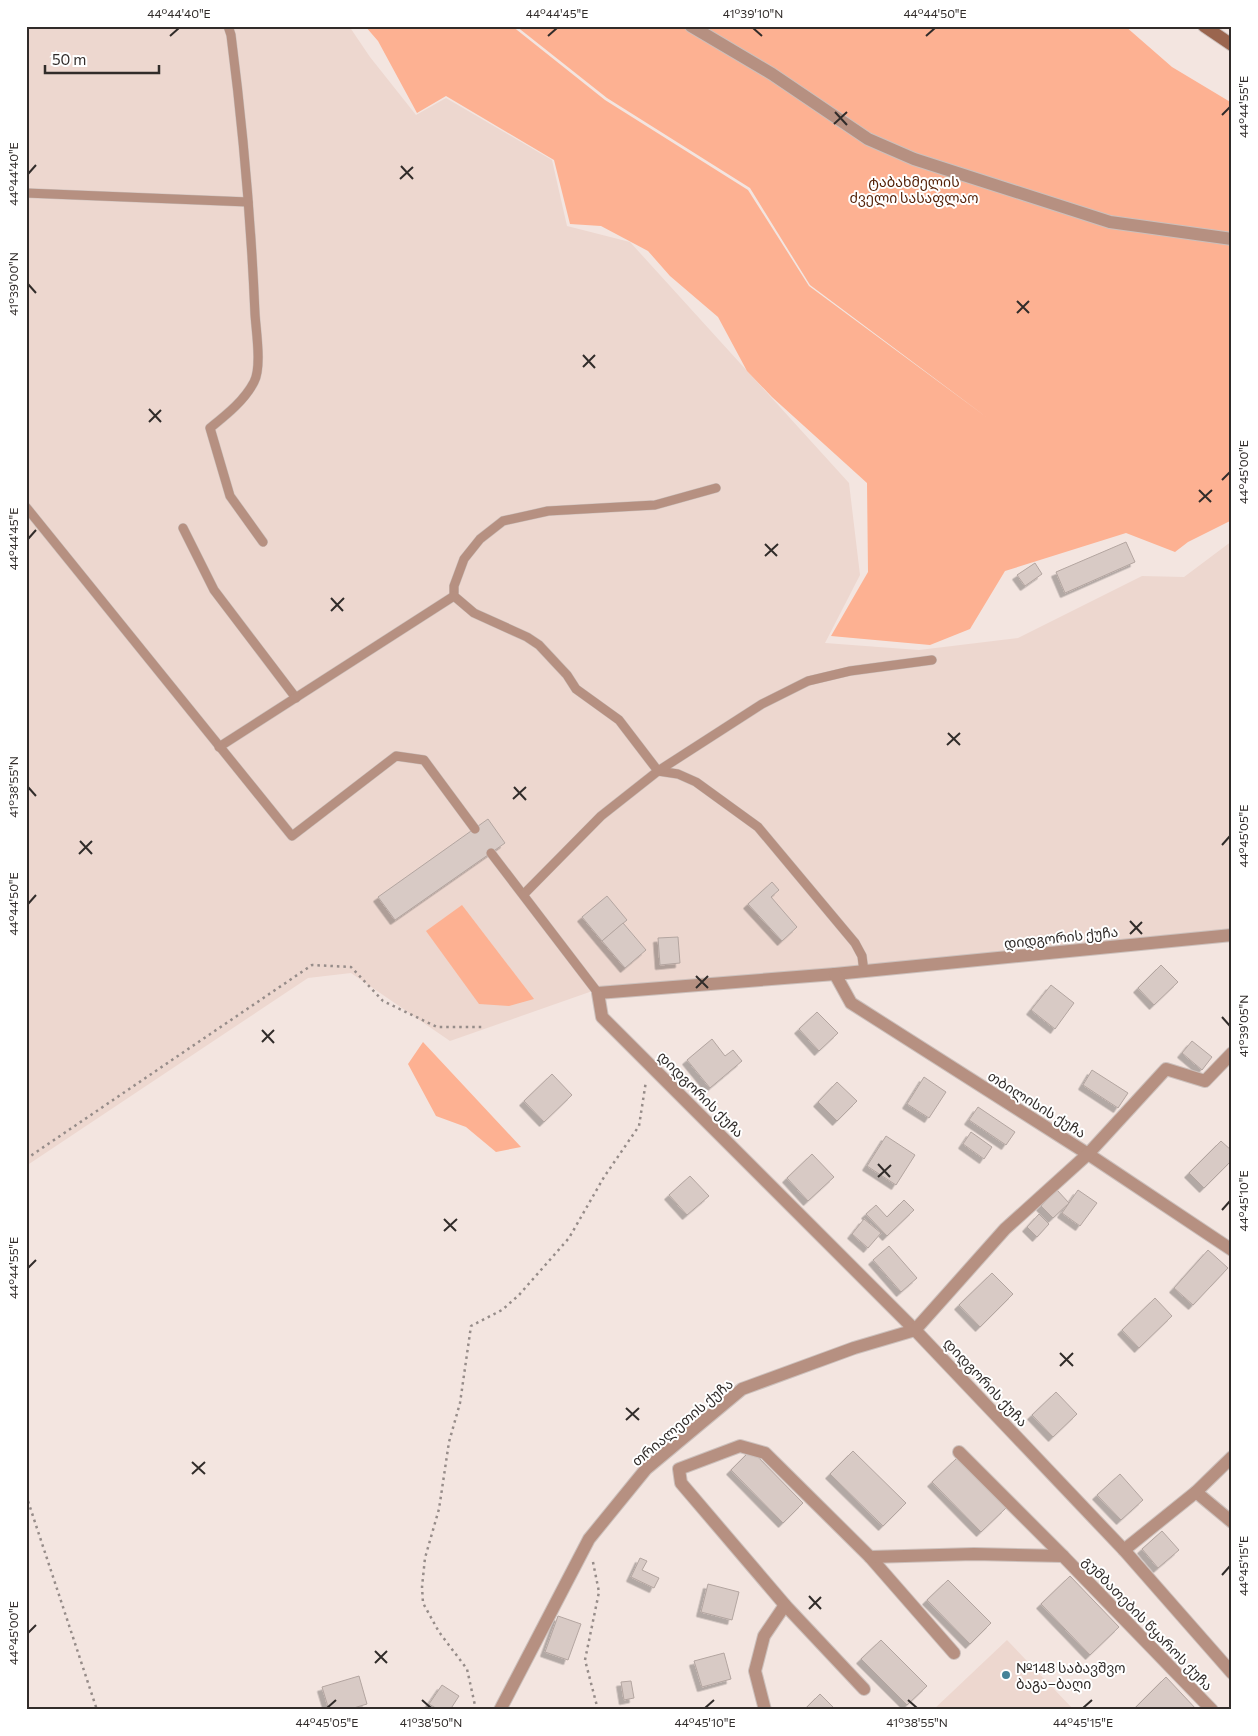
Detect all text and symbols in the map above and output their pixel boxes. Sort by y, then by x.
text: 44°44'40"E [147,6,211,20]
text: 44°44'45"E [526,6,588,20]
text: 41°39'10"N [723,6,783,20]
text: 44°44'50"E [903,6,967,20]
scale bar [45,42,159,74]
text: 50 m [52,50,86,68]
text: 44°44'55"E [1236,76,1250,138]
text: 44°44'40"E [6,142,20,206]
park label: ტაბახმელის ძველი სასაფლაო [849,173,979,207]
text: 41°39'00"N [6,252,20,316]
text: 44°45'00"E [1236,440,1250,504]
text: 44°44'45"E [6,508,20,570]
text: 41°38'55"N [6,756,20,818]
text: 44°45'05"E [1236,805,1250,867]
text: 44°44'50"E [6,872,20,936]
street label: დიდგორის ქუჩა [1003,923,1119,952]
text: 41°39'05"N [1236,995,1250,1057]
street label: დიდგორის ქუჩა [654,1047,748,1141]
street label: თბილისის ქუჩა [984,1067,1089,1142]
text: 44°45'10"E [1236,1170,1250,1232]
text: 44°44'55"E [6,1237,20,1299]
street label: დიდგორის ქუჩა [940,1334,1031,1430]
street label: თრიალეთის ქუჩა [628,1375,737,1470]
text: 44°45'15"E [1236,1536,1250,1596]
street label: გუმბათების წყაროს ქუჩა [1079,1552,1217,1694]
text: 44°45'00"E [6,1601,20,1665]
place label: №148 საბავშვო ბაგა–ბაღი [1016,1659,1125,1693]
marker: №148 საბავშვო ბაგა–ბაღი [1000,1669,1012,1681]
text: 44°45'05"E [296,1715,358,1729]
text: 41°38'50"N [400,1715,462,1729]
text: 44°45'10"E [674,1715,736,1729]
text: 41°38'55"N [886,1715,948,1729]
text: 44°45'15"E [1053,1715,1113,1729]

